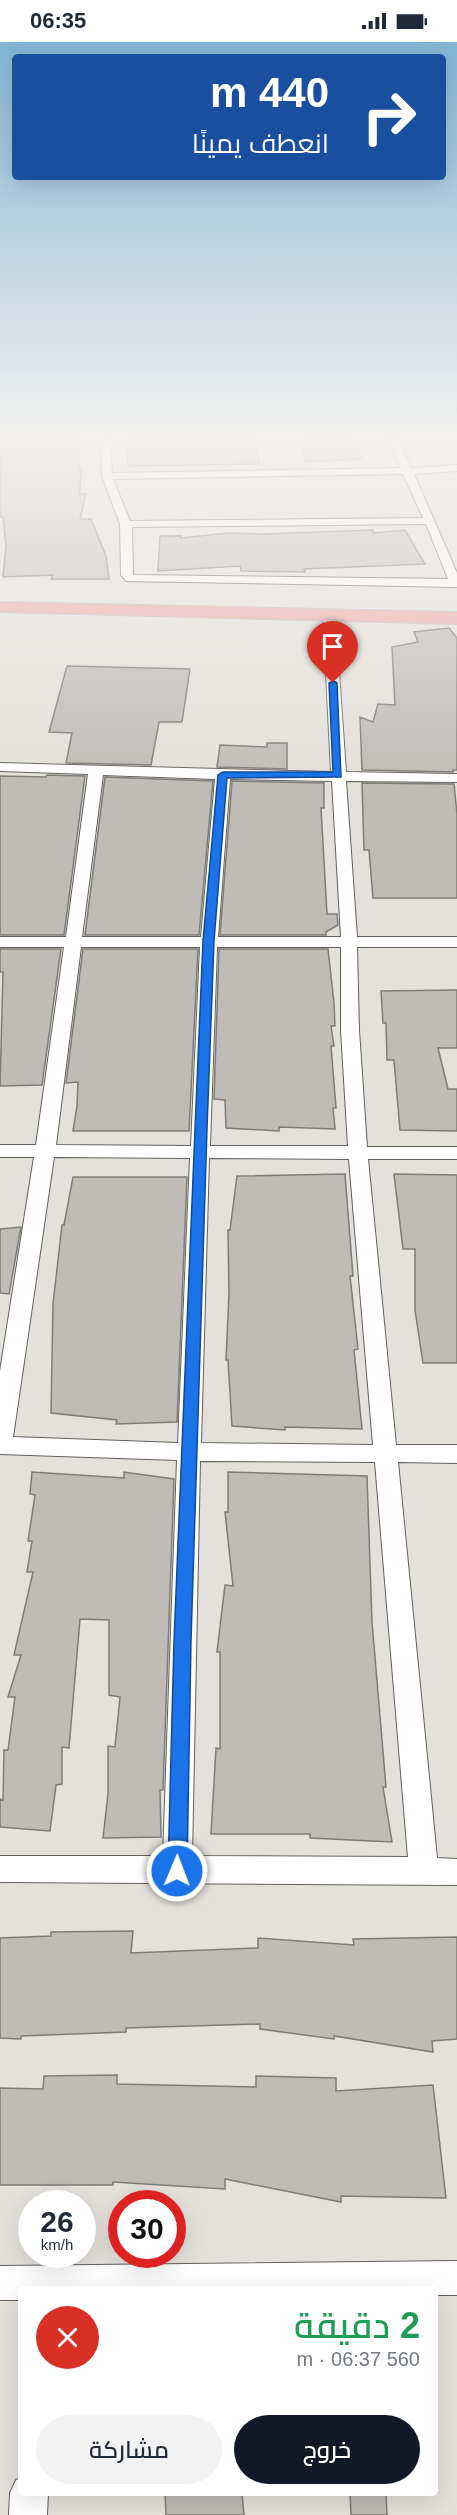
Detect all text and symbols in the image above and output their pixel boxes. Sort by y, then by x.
text: 06:35 [30,8,86,33]
text: 440 m [210,69,329,116]
icon: right [350,78,428,156]
text: انعطف يمينًا [192,129,329,159]
pin [307,621,358,683]
icon: arrive [316,630,349,663]
position arrow [145,1839,209,1903]
speed limit sign: 30 [108,2190,186,2268]
text: 26 [40,2205,74,2238]
text: km/h [41,2236,73,2253]
text: 2 دقيقة [294,2305,420,2346]
button: close [36,2306,99,2369]
text: 560 m · 06:37 [297,2348,420,2370]
button: مشاركة [36,2415,222,2484]
button: خروج [234,2415,420,2484]

